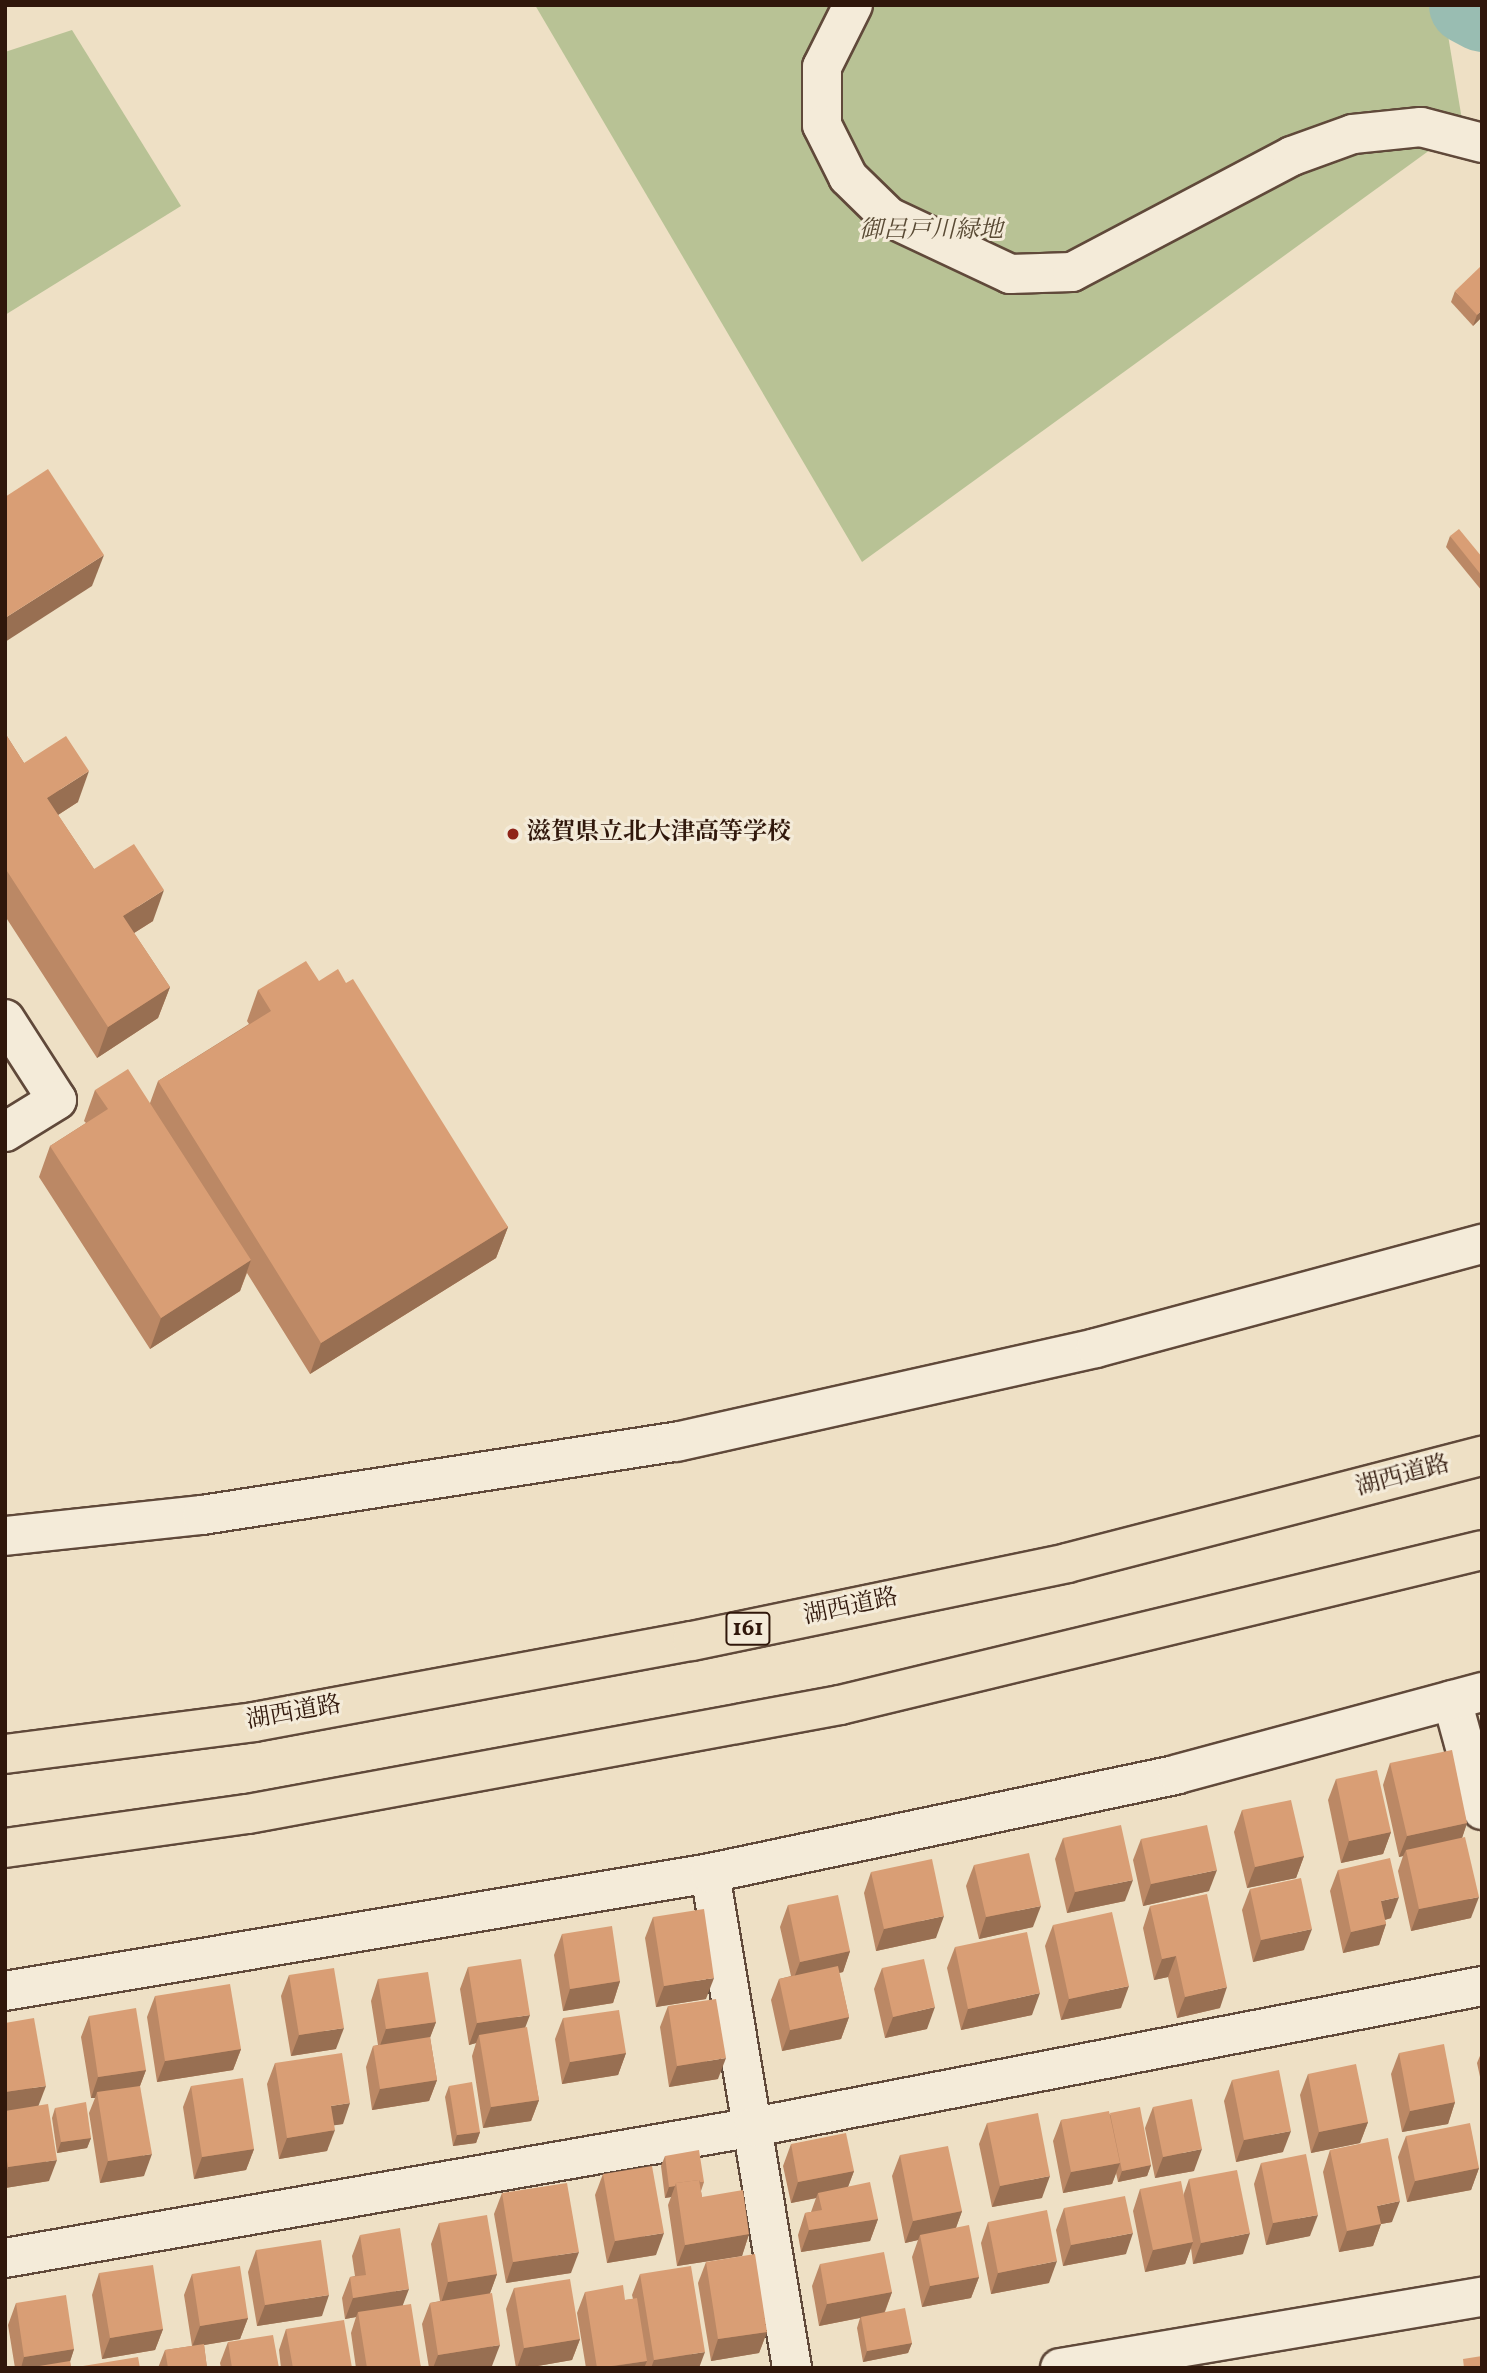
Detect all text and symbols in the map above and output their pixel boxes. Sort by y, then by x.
park label: 御呂戸川緑地 [859,218,1003,246]
place label: 滋賀県立北大津高等学校 [527,820,791,848]
marker: 滋賀県立北大津高等学校 [505,826,521,842]
street label: 湖西道路 [1353,1451,1453,1503]
street label: 湖西道路 [801,1584,901,1632]
road number: 161 [725,1610,771,1648]
street label: 湖西道路 [244,1691,344,1737]

